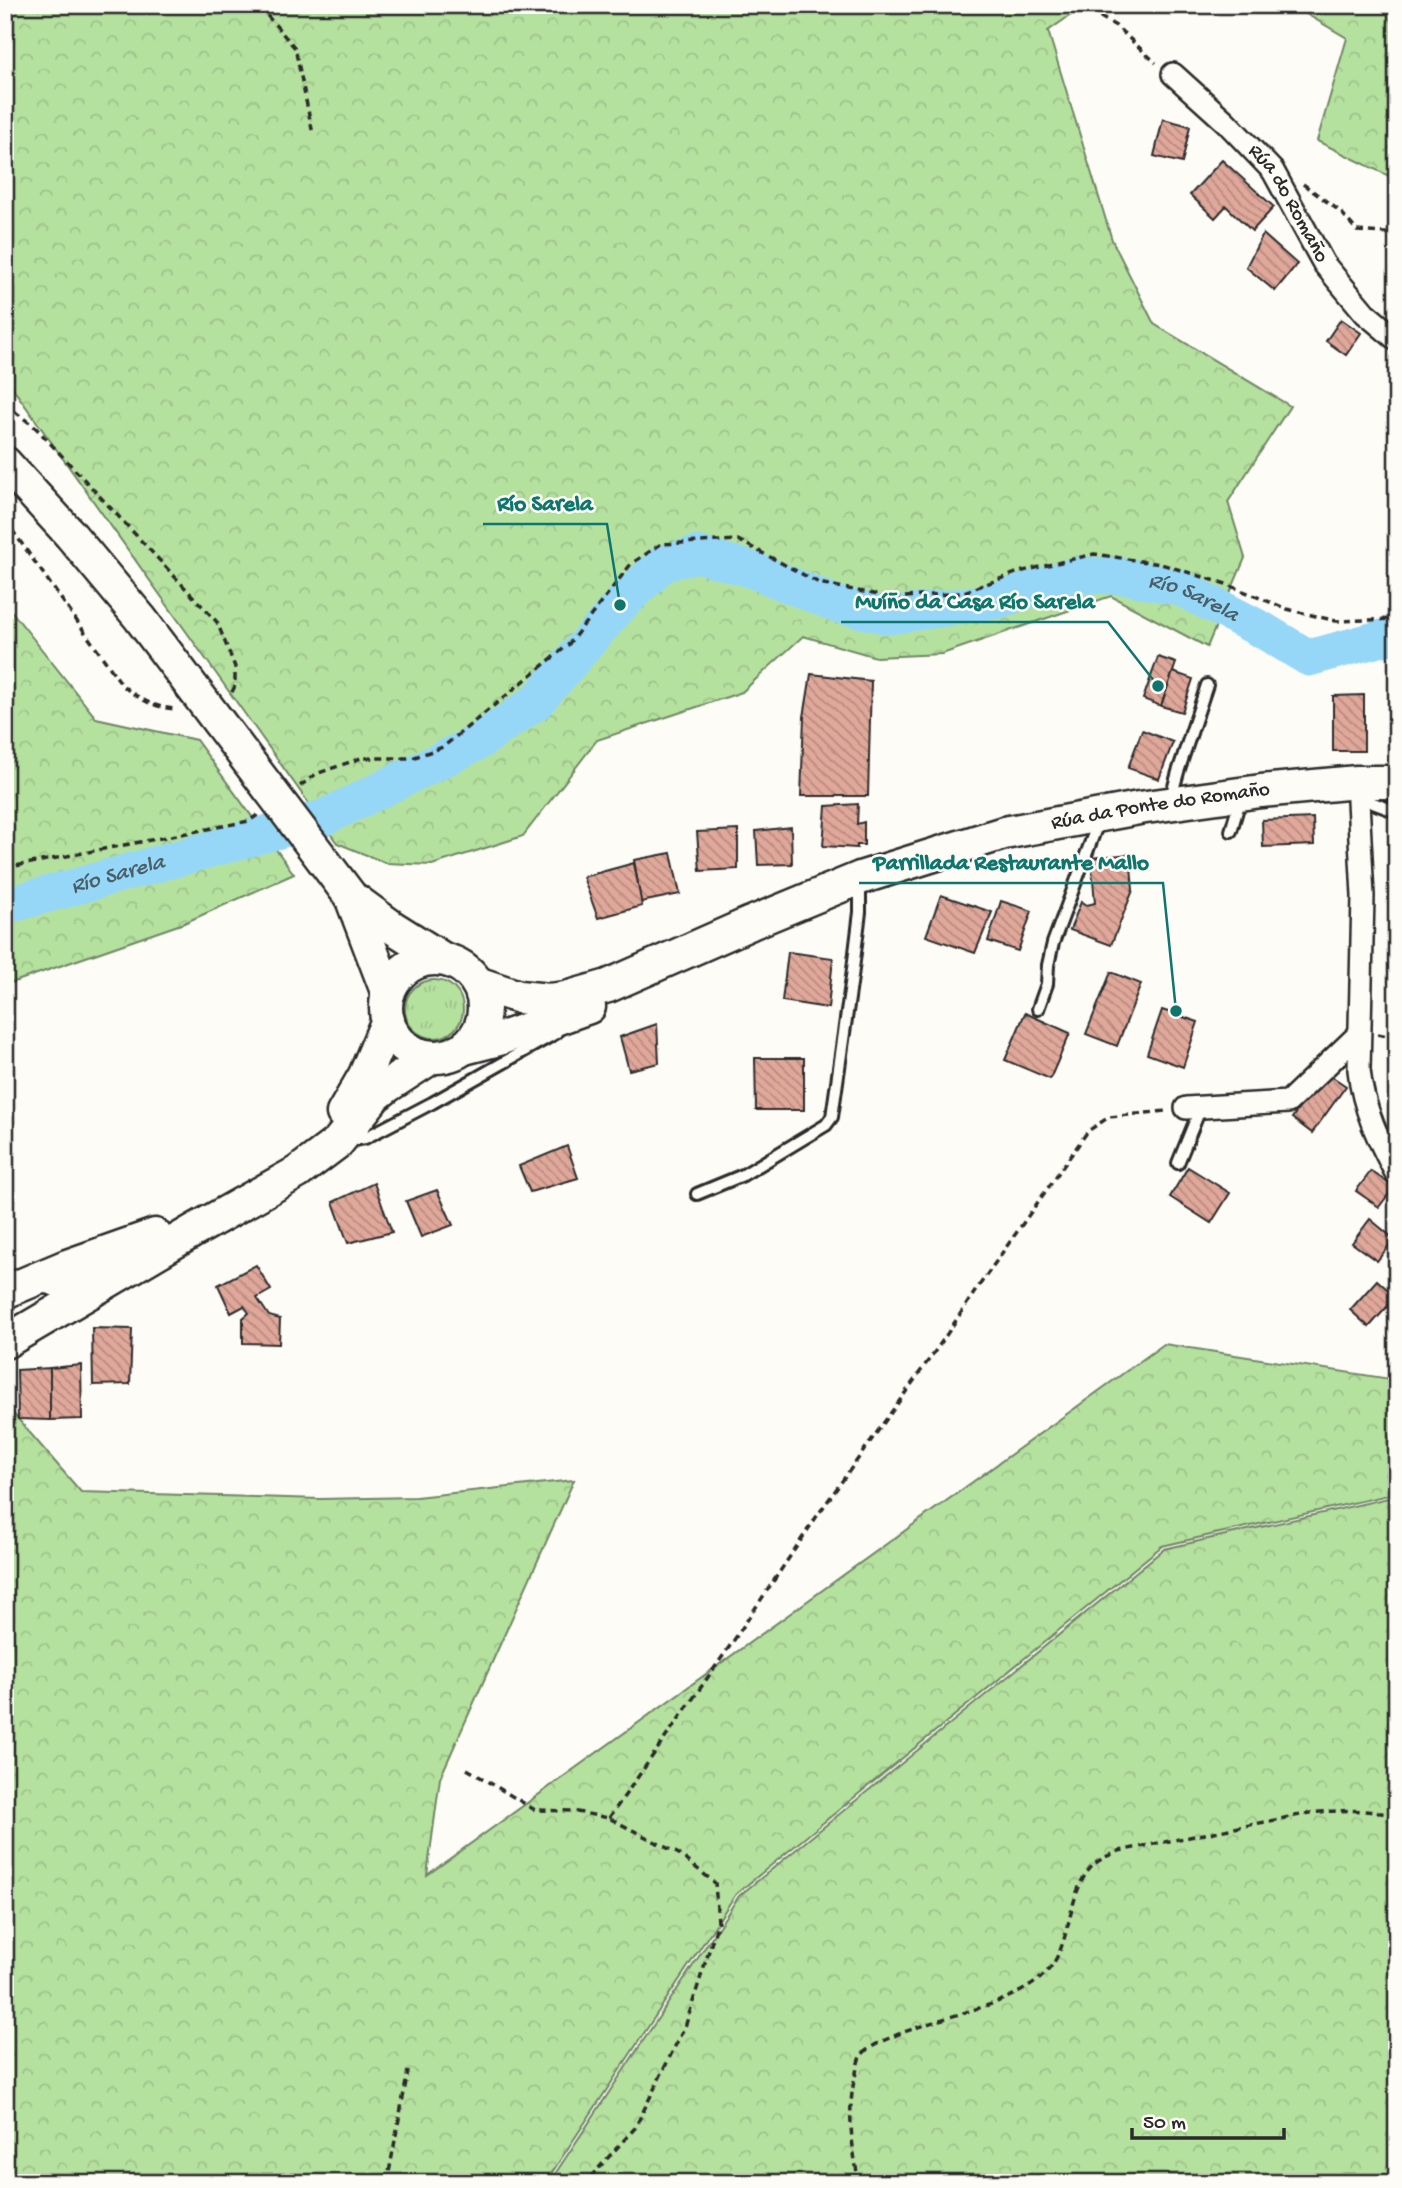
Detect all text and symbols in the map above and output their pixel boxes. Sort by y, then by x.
street label: Rúa do Romaño [1242,139,1334,268]
callout: Río Sarela [483,480,607,524]
text: Río Sarela [496,492,594,519]
water label: Río Sarela [1146,568,1244,629]
callout: Muíño da Casa Río Sarela [841,578,1108,622]
text: Muíño da Casa Río Sarela [855,590,1096,617]
street label: Rúa da Ponte do Romaño [1049,778,1271,837]
callout: Parrillada Restaurante Mallo [859,839,1163,883]
water label: Río Sarela [68,849,169,901]
text: Parrillada Restaurante Mallo [871,851,1149,878]
scale bar [1132,2097,1285,2141]
text: 50 m [1143,2112,1186,2137]

